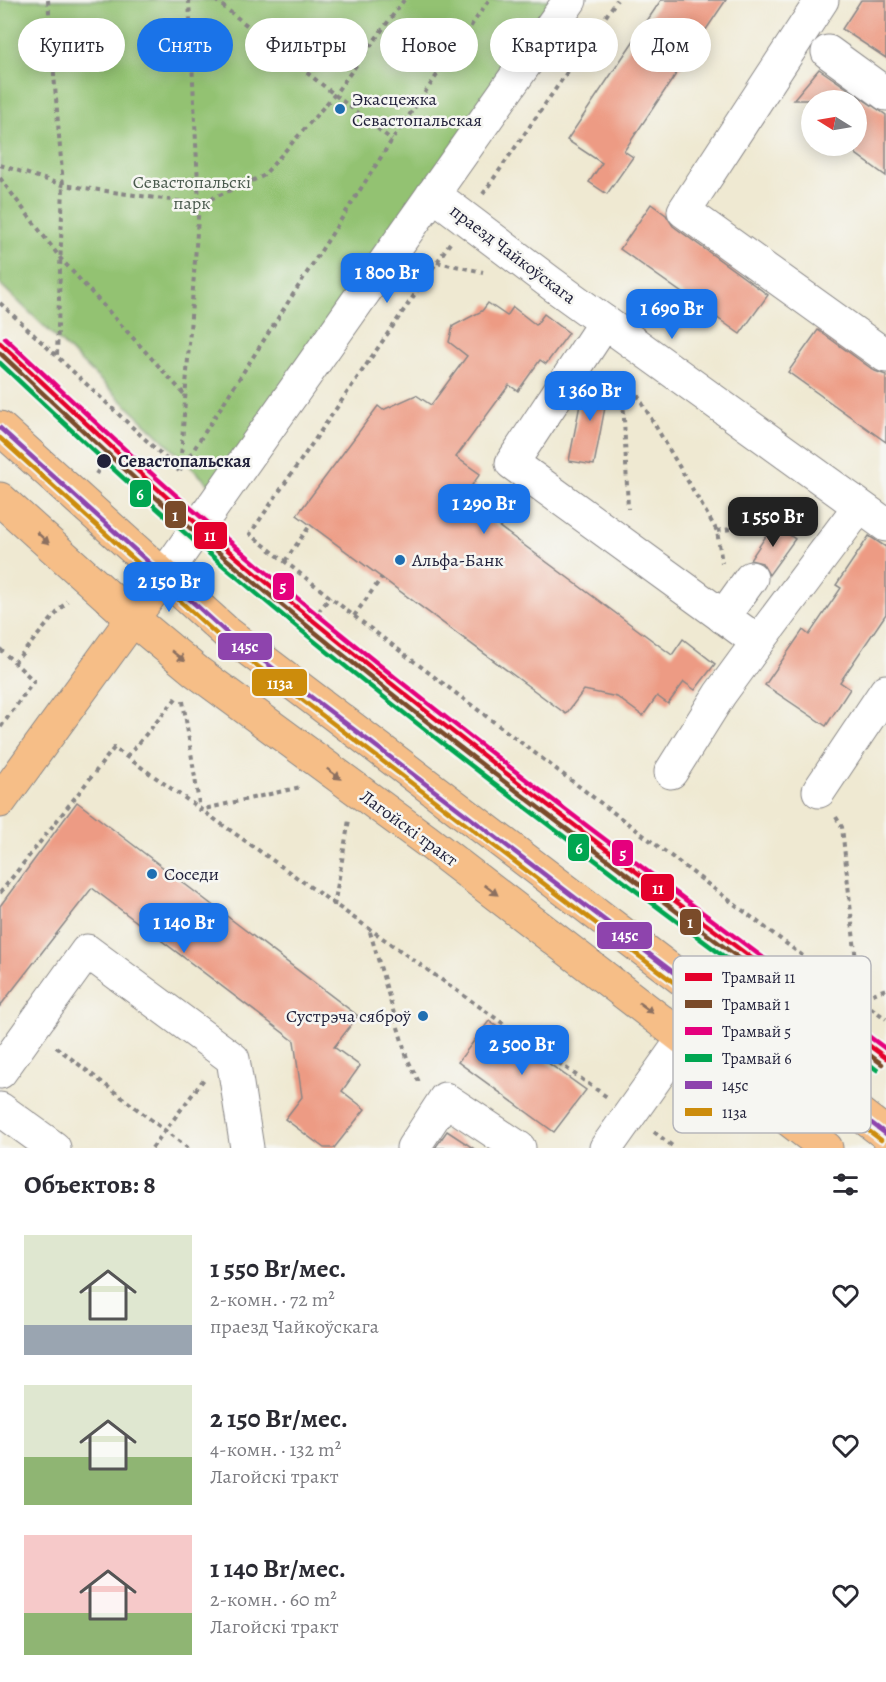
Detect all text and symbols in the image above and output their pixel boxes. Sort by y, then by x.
chip: Купить [18,18,125,72]
chip: Снять [137,18,233,72]
chip: Фильтры [245,18,368,72]
chip: Новое [380,18,478,72]
chip: Квартира [490,18,618,72]
chip: Дом [630,18,711,72]
place label: Экасцежка Севастопальская [352,87,482,132]
north arrow [801,90,867,156]
map controls [801,90,867,156]
marker: Экасцежка Севастопальская [333,102,347,116]
park label: Севастопальскі парк [133,170,251,215]
street label: праезд Чайкоўскага [445,199,582,310]
pin: 1 800 Br [325,253,449,304]
text: 1 800 Br [355,259,419,286]
pin: 1 690 Br [610,289,734,340]
text: 1 690 Br [640,295,704,322]
pin: 1 360 Br [528,371,652,422]
text: 1 360 Br [559,377,621,404]
place label: Севастопальская [118,449,251,473]
marker: Севастопальская [95,452,113,470]
line badge: 6 [129,479,152,508]
text: 6 [136,484,144,506]
pin: 1 290 Br [422,484,546,535]
text: 1 290 Br [452,490,516,517]
pin: 1 550 Br [711,497,835,548]
line badge: 1 [164,500,187,529]
text: 1 550 Br [742,503,804,530]
text: 1 [172,505,178,527]
line badge: 11 [193,521,228,550]
text: 11 [204,525,216,547]
one-way arrow [36,531,51,545]
place label: Альфа-Банк [411,548,504,572]
marker: Альфа-Банк [393,553,407,567]
pin: 2 150 Br [107,562,231,613]
text: 2 150 Br [137,568,201,595]
line badge: 5 [272,572,295,601]
text: 5 [280,576,287,598]
line badge: 145с [217,632,273,661]
text: 145с [232,636,259,658]
one-way arrow [171,650,186,662]
line badge: 113а [251,668,308,697]
text: 113а [267,673,293,695]
one-way arrow [326,768,342,780]
street label: Лагойскі тракт [355,784,463,872]
line badge: 6 [567,833,590,862]
text: 6 [575,838,583,860]
line badge: 5 [611,839,634,867]
text: 5 [620,843,627,865]
place label: Соседи [164,862,219,886]
marker: Соседи [145,867,159,881]
line badge: 11 [640,873,675,902]
text: 11 [652,878,664,900]
one-way arrow [483,883,499,896]
pin: 1 140 Br [122,903,246,954]
line badge: 1 [679,908,702,936]
text: 1 140 Br [153,909,215,936]
text: 1 [687,912,693,934]
line badge: 145с [596,921,653,950]
text: 145с [612,925,639,947]
legend [673,956,871,1133]
text: Трамвай 11 [722,967,796,989]
text: Трамвай 1 [722,994,790,1016]
one-way arrow [638,1002,653,1014]
place label: Сустрэча сяброў [286,1004,412,1028]
marker: Сустрэча сяброў [416,1009,430,1023]
text: Трамвай 5 [722,1021,791,1043]
pin: 2 500 Br [460,1025,584,1076]
text: 2 500 Br [489,1031,555,1058]
text: Трамвай 6 [722,1048,792,1070]
text: 145с [722,1075,749,1097]
text: 113а [722,1102,748,1124]
text: Объектов: 8 [24,1167,156,1202]
icon: filters [829,1168,862,1201]
text: 1 550 Br/мес. [210,1251,346,1286]
icon: home [72,1259,144,1331]
icon: heart [829,1279,862,1312]
text: 2-комн. · 72 m² [210,1286,335,1313]
text: праезд Чайкоўскага [210,1313,379,1340]
text: 2 150 Br/мес. [210,1401,348,1436]
icon: home [72,1409,144,1481]
icon: heart [829,1429,862,1462]
text: 4-комн. · 132 m² [210,1436,341,1463]
text: Лагойскі тракт [210,1463,339,1490]
text: 1 140 Br/мес. [210,1551,346,1586]
icon: home [72,1559,144,1631]
icon: heart [829,1579,862,1612]
text: 2-комн. · 60 m² [210,1586,337,1613]
text: Лагойскі тракт [210,1613,339,1640]

